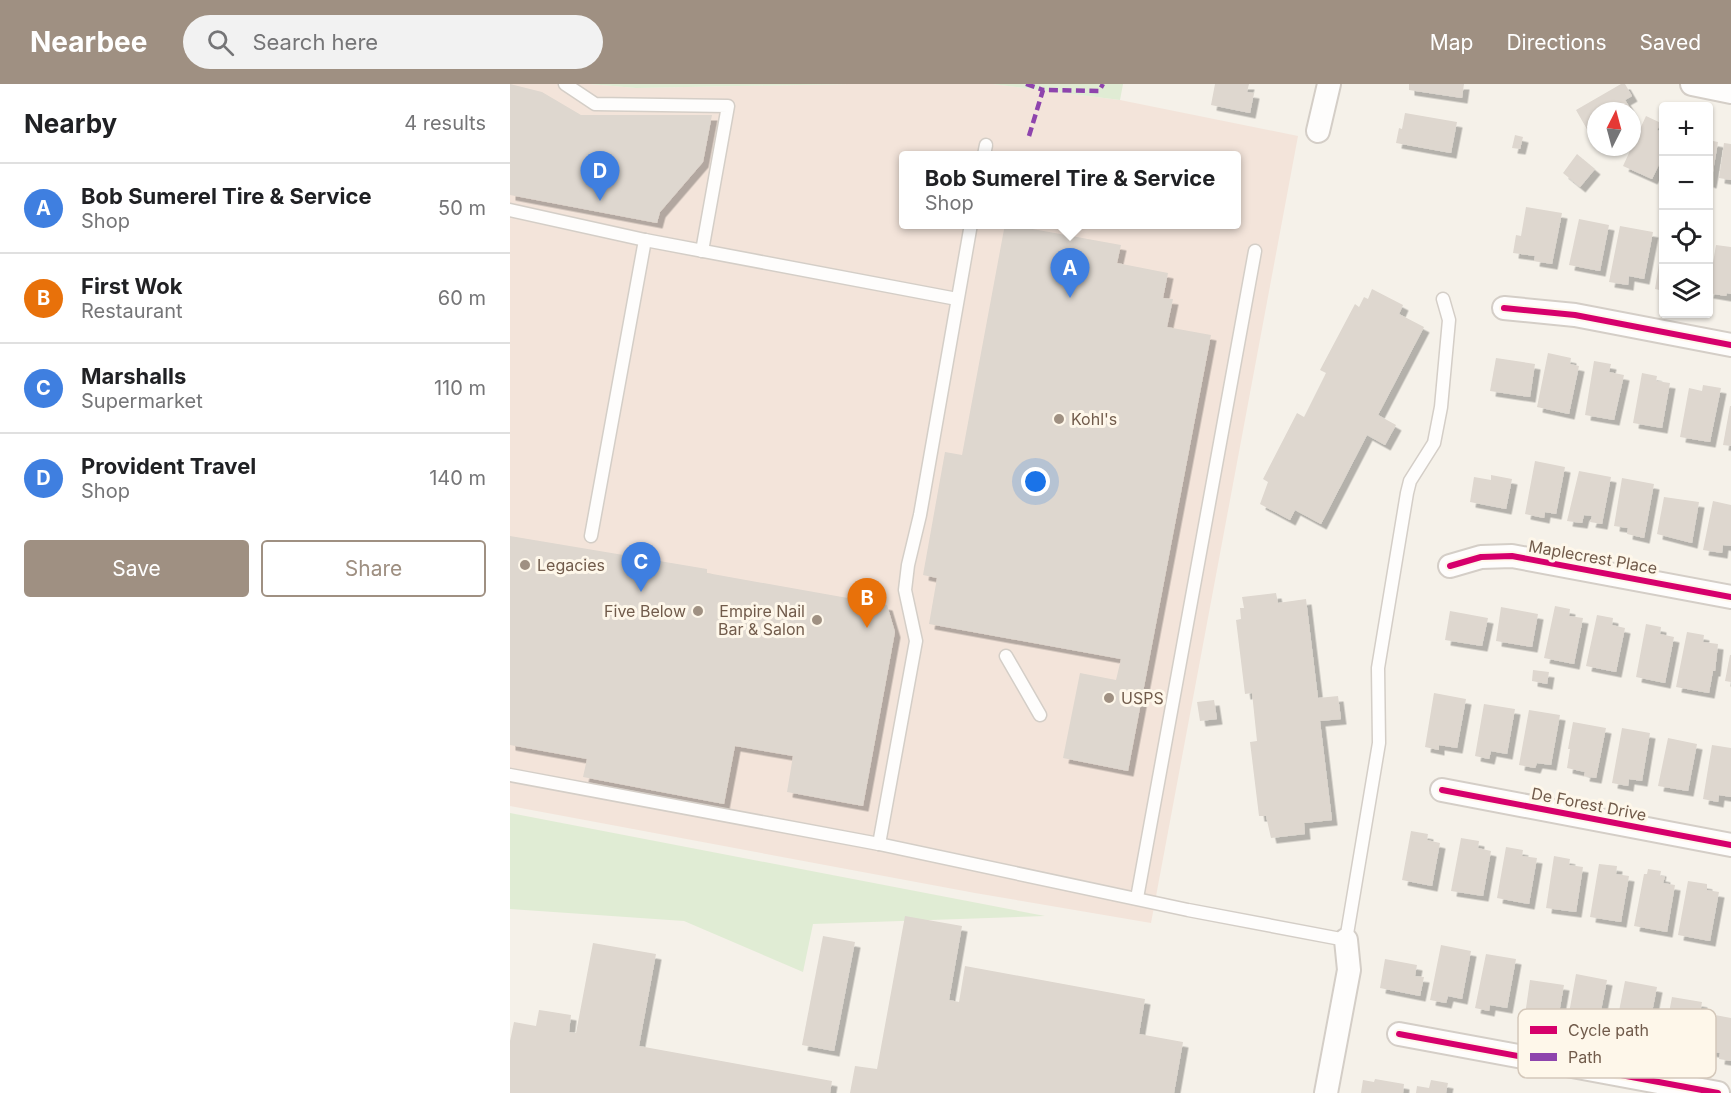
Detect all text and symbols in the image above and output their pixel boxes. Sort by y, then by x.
search box [183,15,603,69]
text: Nearbee [30,25,147,59]
icon: search [204,26,237,59]
text: Search here [252,29,378,55]
text: Map [1430,30,1473,55]
text: Directions [1506,30,1607,55]
text: Saved [1640,30,1701,55]
north arrow [1587,102,1641,156]
map controls [1659,102,1713,318]
button: + [1659,102,1713,156]
text: Nearby [24,108,117,139]
text: 4 results [404,111,486,135]
popup [899,151,1241,229]
pin: D [580,152,620,201]
button: − [1659,156,1713,210]
text: Bob Sumerel Tire & Service [925,165,1215,191]
text: Bob Sumerel Tire & Service [81,183,372,209]
text: Shop [925,191,974,215]
text: A [36,196,51,220]
text: 50 m [438,196,486,220]
text: Shop [81,209,130,233]
button: locate [1659,210,1713,264]
pin: A [1050,248,1090,298]
button: layers [1659,264,1713,318]
text: First Wok [81,273,182,299]
text: B [37,286,50,310]
text: 60 m [438,286,486,310]
text: Restaurant [81,299,183,323]
text: Marshalls [81,363,186,389]
text: C [36,376,51,400]
text: 110 m [434,376,486,400]
text: Supermarket [81,389,203,413]
place label: Kohl's [1071,409,1117,429]
marker: Kohl's [1052,412,1066,426]
text: Provident Travel [81,453,256,479]
text: D [36,466,51,490]
text: 140 m [429,466,486,490]
your location [1021,467,1050,496]
text: Shop [81,479,130,503]
street label: Maplecrest Place [1527,536,1659,578]
button: Save [24,540,249,597]
button: Share [261,540,486,597]
pin: C [622,542,660,592]
place label: Legacies [537,555,605,575]
marker: Legacies [518,558,532,572]
pin: B [848,578,886,628]
place label: Five Below [604,601,686,621]
place label: Empire Nail Bar & Salon [718,601,805,639]
marker: Five Below [691,604,705,618]
marker: Empire Nail Bar & Salon [810,613,824,627]
place label: USPS [1121,688,1164,708]
marker: USPS [1102,691,1116,705]
street label: De Forest Drive [1530,783,1648,825]
legend [1518,1009,1716,1078]
text: Cycle path [1568,1020,1649,1040]
text: Path [1568,1047,1602,1067]

